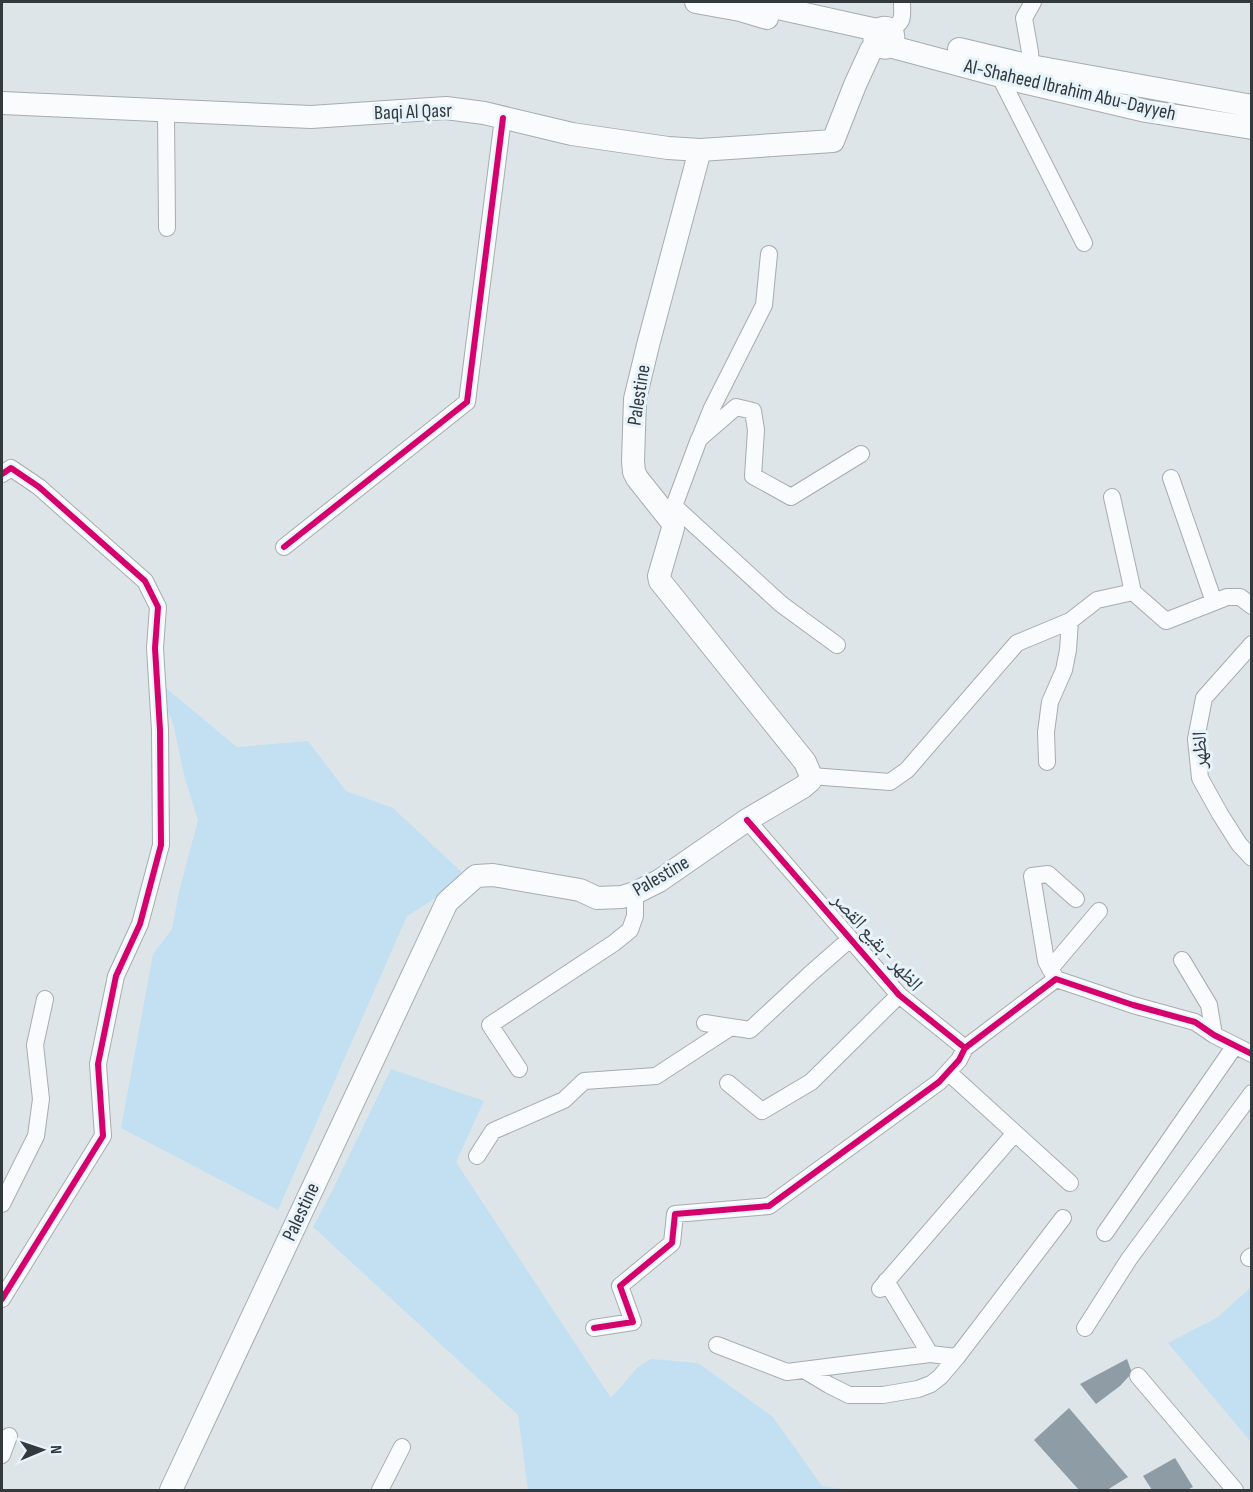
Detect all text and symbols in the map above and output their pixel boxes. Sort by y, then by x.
street label: Al-Shaheed Ibrahim Abu-Dayyeh [961,54,1178,126]
street label: Baqi Al Qasr [374,99,453,125]
street label: Palestine [622,363,656,427]
street label: الظهر [1188,731,1212,770]
street label: Palestine [628,850,694,902]
street label: الظهر - بقيع القصر [826,887,928,996]
street label: Palestine [277,1179,325,1245]
north arrow [12,1420,72,1480]
text: N [46,1445,65,1454]

